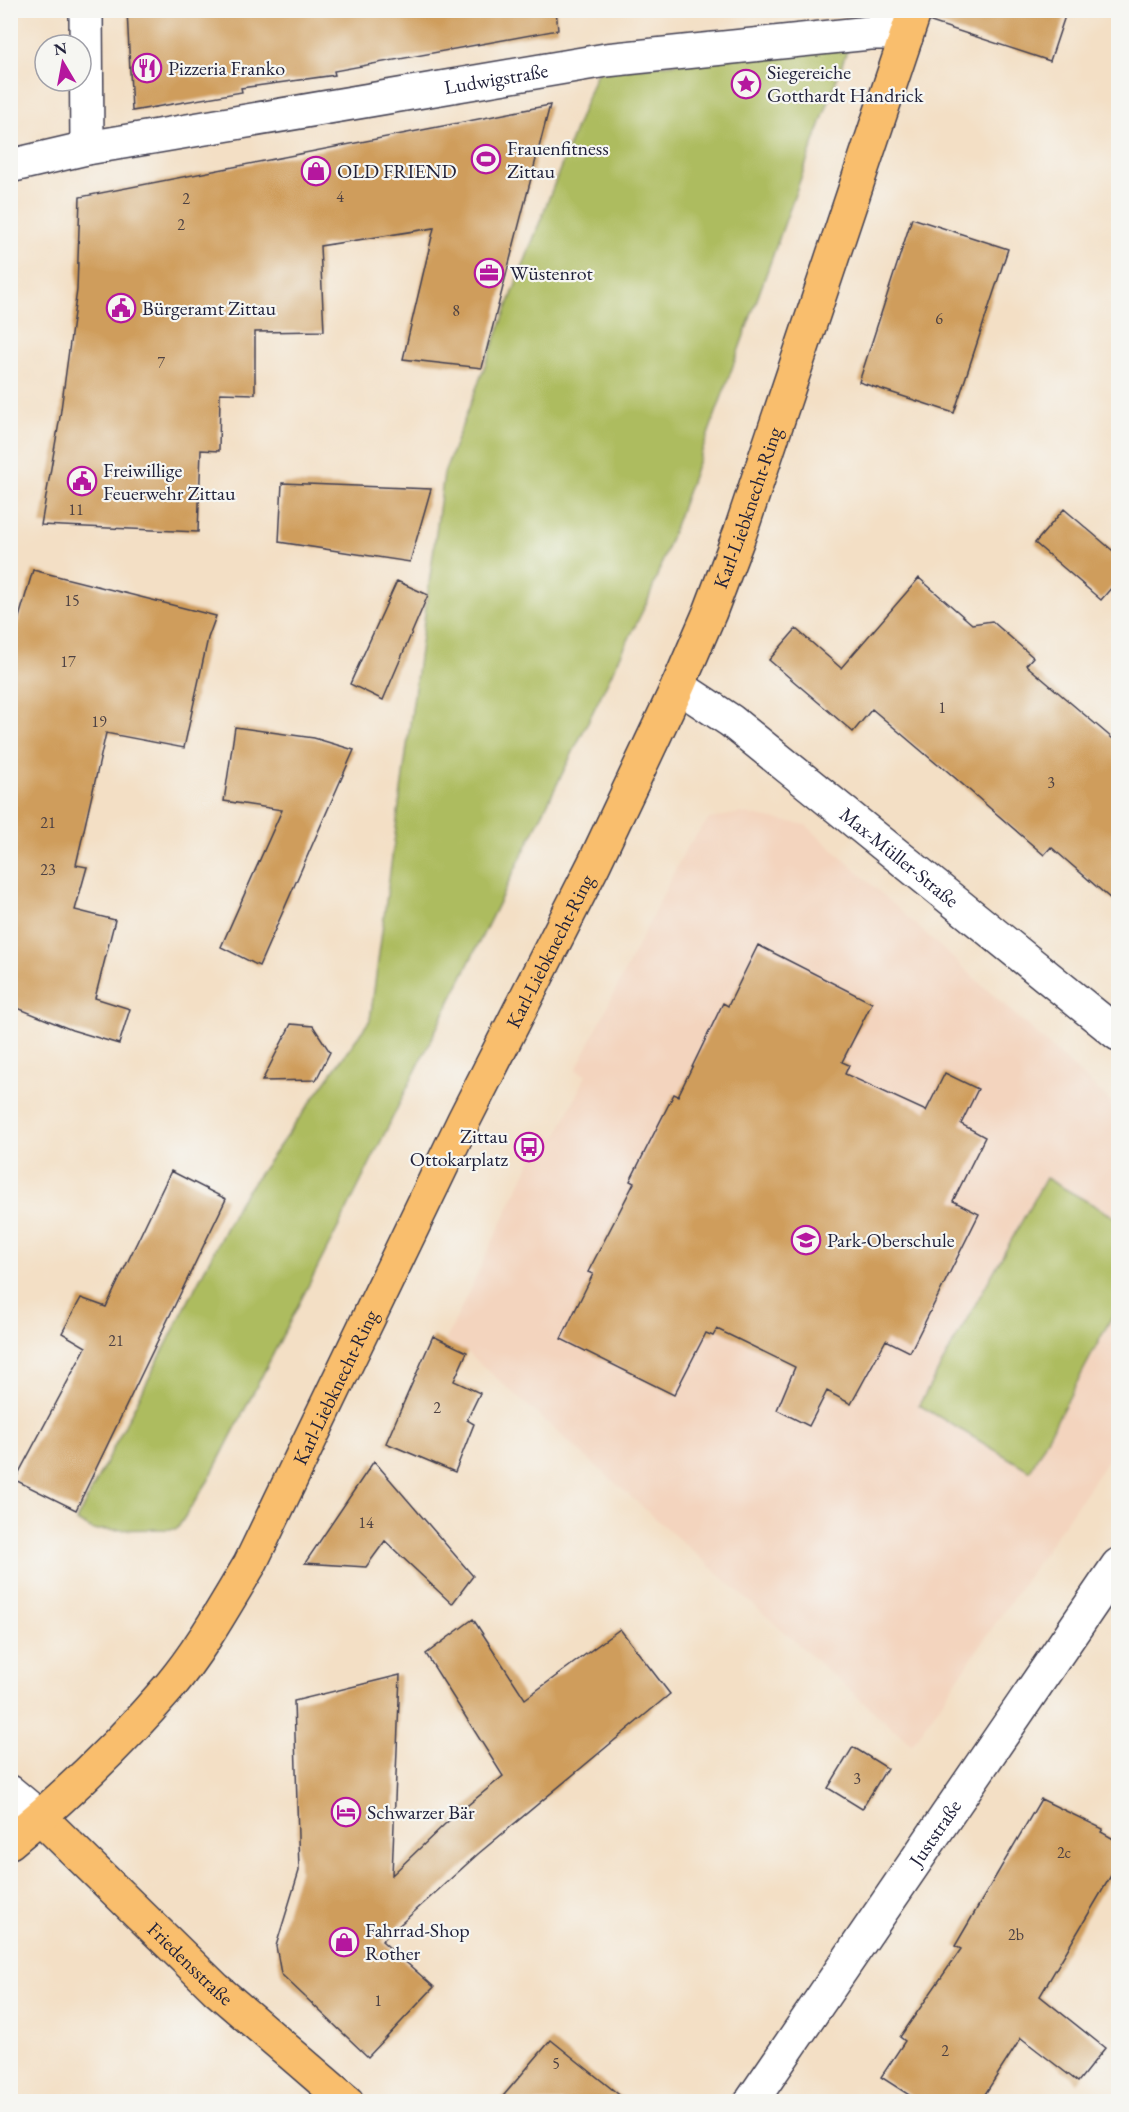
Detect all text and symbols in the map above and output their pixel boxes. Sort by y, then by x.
north arrow [33,33,93,93]
text: N [52,37,69,60]
restaurant icon: Pizzeria Franko [131,52,163,84]
place label: Pizzeria Franko [168,55,285,81]
street label: Ludwigstraße [442,57,550,100]
place label: Siegereiche Gotthardt Handrick [767,59,924,108]
place icon: Siegereiche Gotthardt Handrick [730,68,762,100]
place label: Frauenfitness Zittau [507,135,609,184]
sports icon: Frauenfitness Zittau [470,143,502,175]
shop icon: OLD FRIEND [300,155,332,187]
place label: OLD FRIEND [337,158,457,184]
house number: 4 [336,186,344,207]
house number: 2 [182,188,190,209]
house number: 2 [177,214,185,235]
office icon: Wüstenrot [473,257,505,289]
place label: Wüstenrot [510,260,594,286]
public building icon: Bürgeramt Zittau [105,292,137,324]
place label: Bürgeramt Zittau [142,295,276,321]
house number: 8 [452,300,460,321]
house number: 6 [935,308,943,329]
house number: 7 [157,352,165,373]
street label: Karl-Liebknecht-Ring [707,423,788,592]
place label: Freiwillige Feuerwehr Zittau [103,457,236,506]
public building icon: Freiwillige Feuerwehr Zittau [66,465,98,497]
house number: 11 [68,499,84,520]
house number: 15 [64,590,80,611]
house number: 17 [60,651,76,672]
house number: 1 [938,697,946,718]
house number: 19 [91,711,107,732]
house number: 3 [1047,772,1055,793]
street label: Max-Müller-Straße [834,801,964,913]
house number: 21 [40,812,56,833]
house number: 23 [40,859,56,880]
street label: Karl-Liebknecht-Ring [500,870,600,1032]
place label: Zittau Ottokarplatz [410,1123,508,1172]
bus stop icon: Zittau Ottokarplatz [513,1131,545,1163]
school or university icon: Park-Oberschule [790,1224,822,1256]
place label: Park-Oberschule [827,1227,955,1253]
street label: Karl-Liebknecht-Ring [287,1305,384,1469]
house number: 21 [108,1330,124,1351]
house number: 2 [433,1397,441,1418]
house number: 14 [358,1512,374,1533]
house number: 3 [853,1768,861,1789]
street label: Juststraße [902,1794,967,1873]
hotel icon: Schwarzer Bär [330,1796,362,1828]
place label: Schwarzer Bär [367,1799,475,1825]
house number: 2c [1057,1842,1071,1863]
street label: Friedensstraße [142,1916,239,2011]
place label: Fahrrad-Shop Rother [365,1917,470,1966]
house number: 2b [1008,1924,1024,1945]
shop icon: Fahrrad-Shop Rother [328,1926,360,1958]
house number: 1 [374,1990,382,2011]
house number: 2 [941,2040,949,2061]
house number: 5 [552,2053,560,2074]

